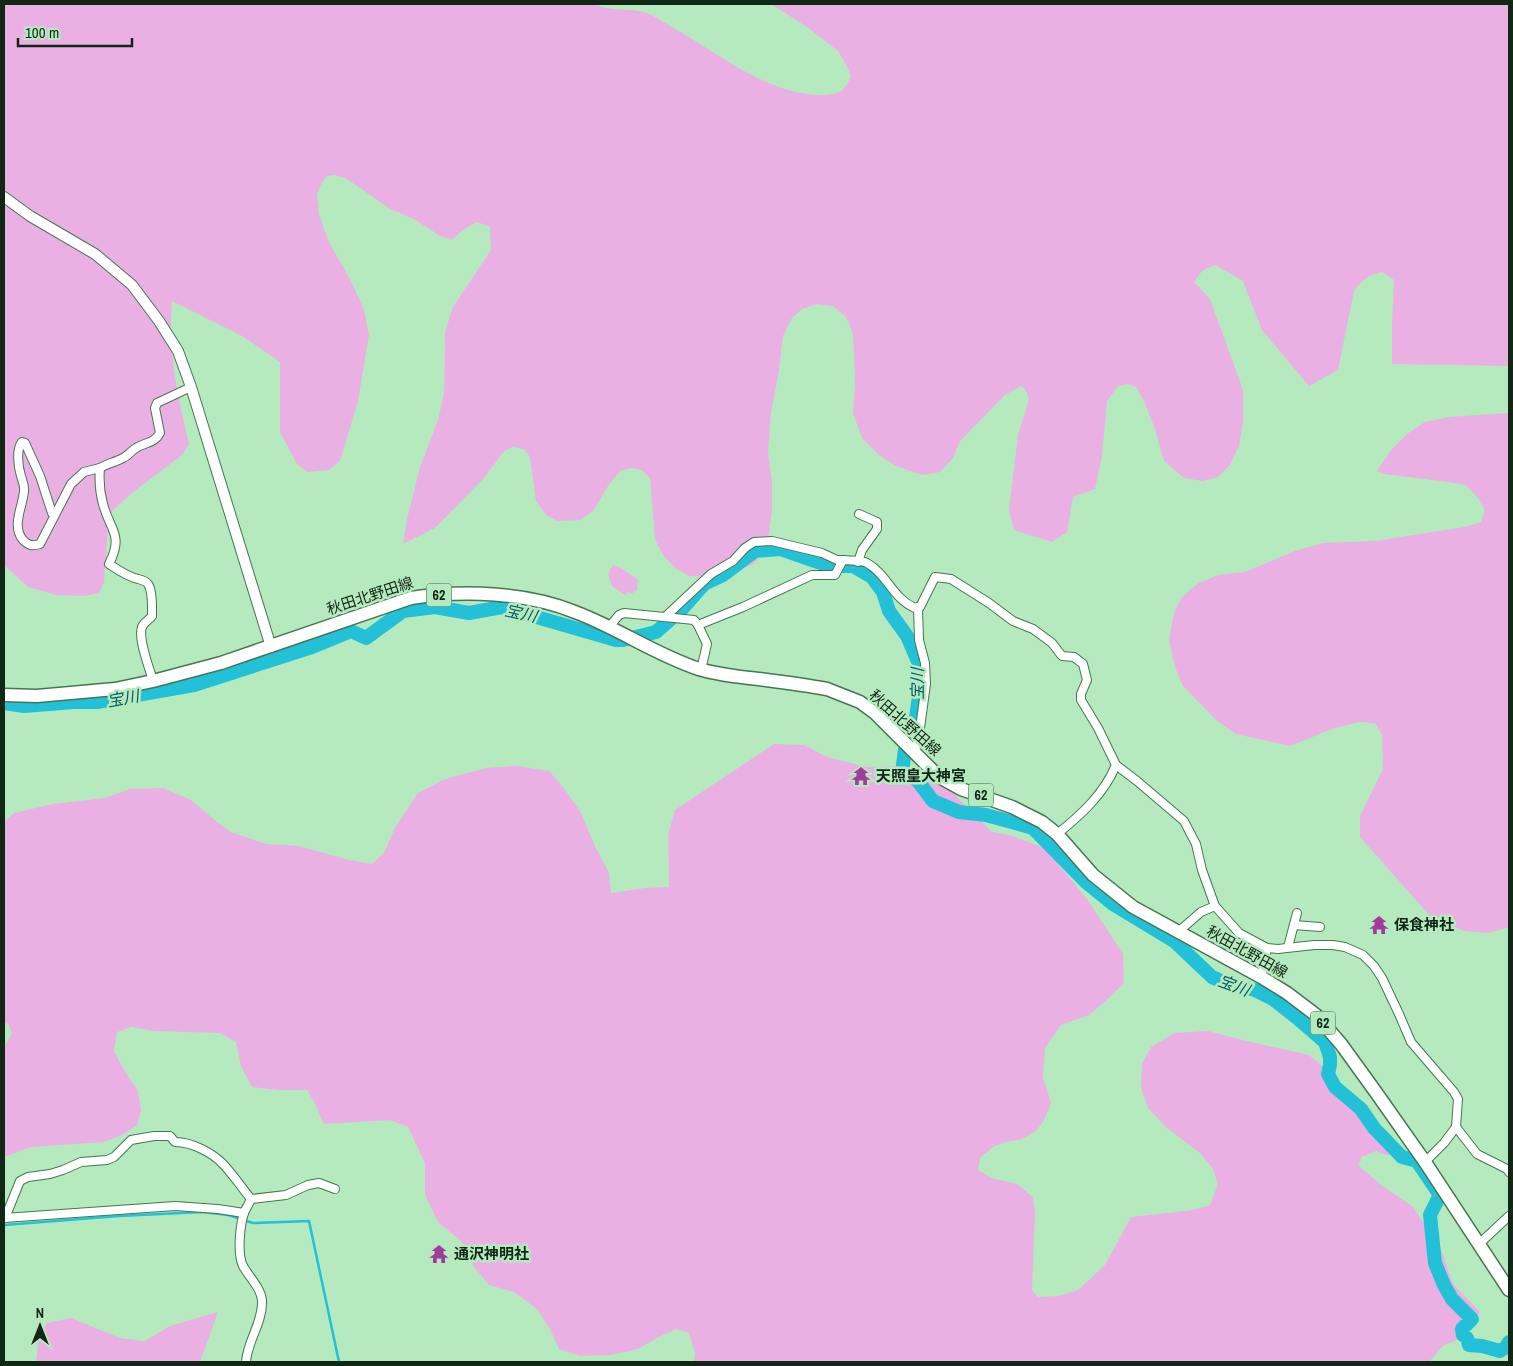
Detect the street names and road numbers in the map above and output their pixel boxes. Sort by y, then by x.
street label: 秋田北野田線 [324,572,416,619]
road number: 62 [426,584,452,606]
street label: 秋田北野田線 [865,685,946,761]
road number: 62 [968,784,994,806]
street label: 秋田北野田線 [1203,921,1292,983]
road number: 62 [1310,1011,1336,1034]

